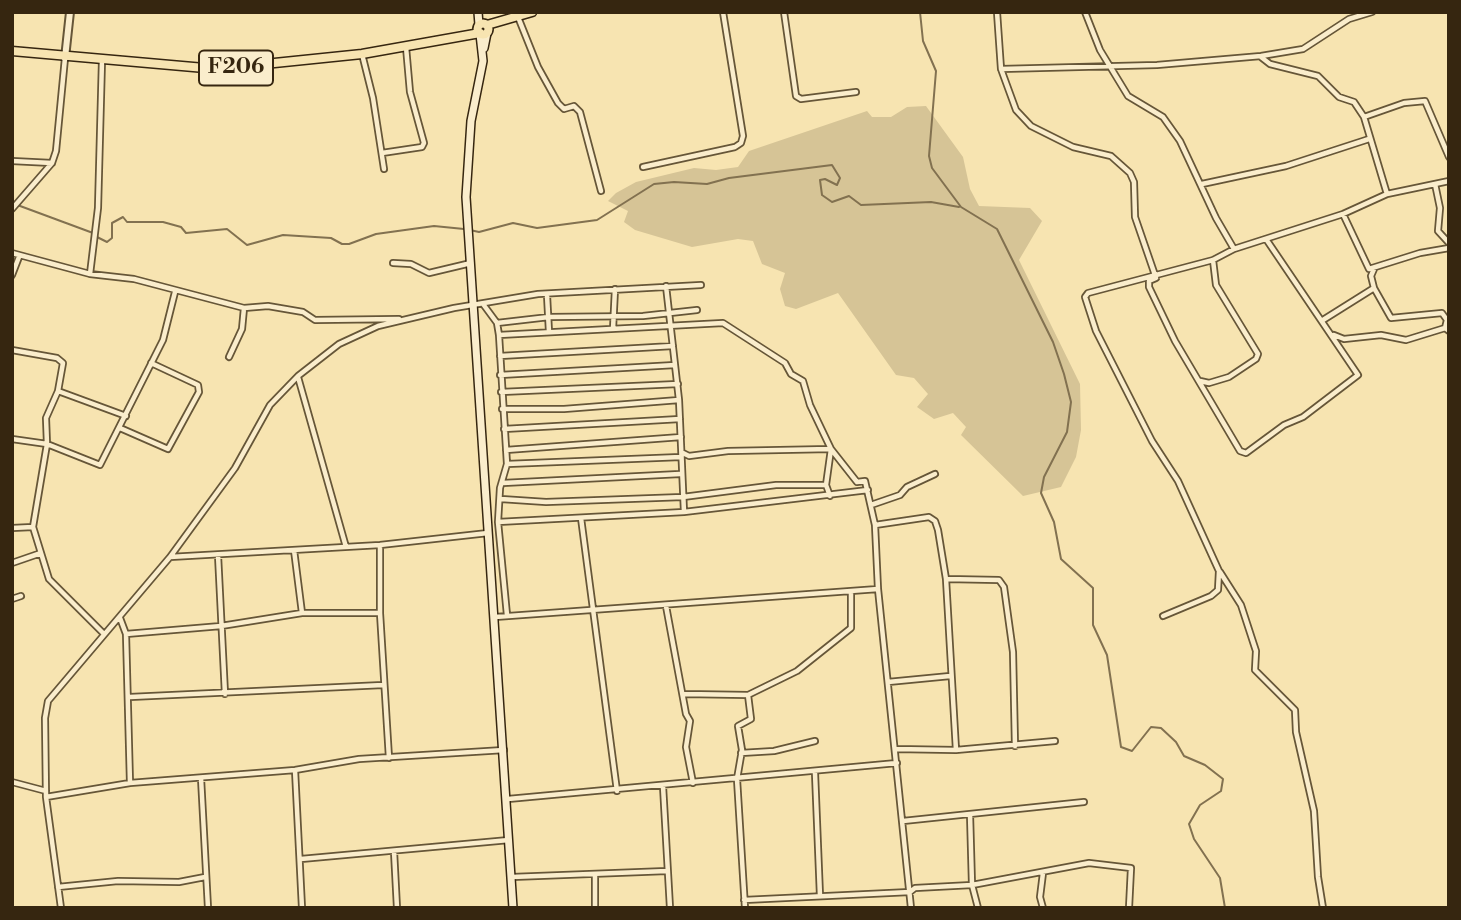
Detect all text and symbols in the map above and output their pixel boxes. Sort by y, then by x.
road number: F206 [199,50,273,86]

